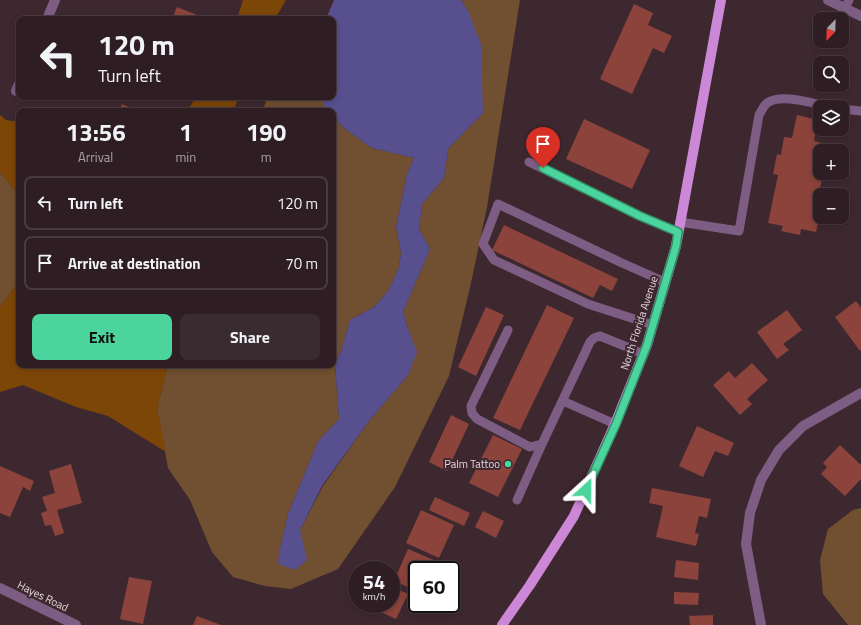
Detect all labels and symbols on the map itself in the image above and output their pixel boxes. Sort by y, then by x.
north arrow [813,12,849,48]
pin [526,127,560,168]
street label: North Florida Avenue [616,274,662,372]
place label: Palm Tattoo [444,456,500,472]
marker: Palm Tattoo [503,459,513,469]
position arrow [565,469,607,511]
speed limit sign: 60 [408,561,460,613]
street label: Hayes Road [15,577,71,615]

